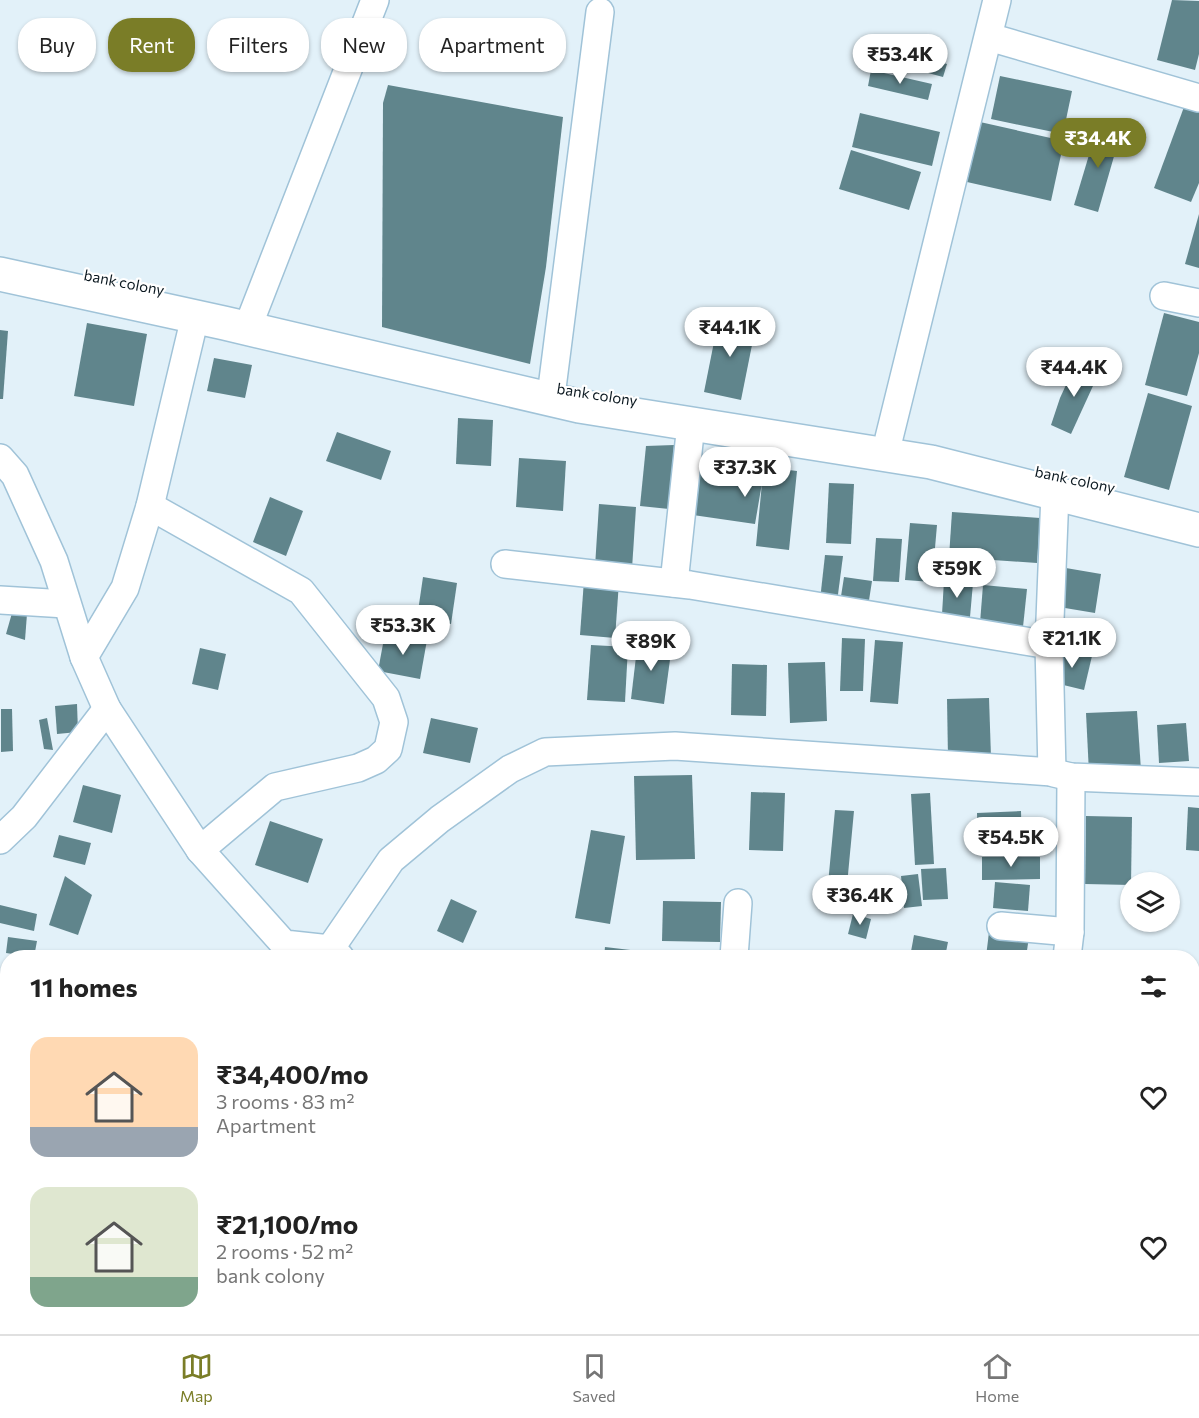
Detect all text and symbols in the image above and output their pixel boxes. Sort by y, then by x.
chip: Buy [18,18,96,72]
chip: Rent [108,18,195,72]
chip: Filters [207,18,309,72]
chip: New [321,18,407,72]
chip: Apartment [419,18,566,72]
pin: ₹53.4K [851,34,949,85]
text: ₹53.4K [867,41,933,65]
pin: ₹34.4K [1049,118,1147,169]
text: ₹34.4K [1064,125,1132,149]
street label: bank colony [82,265,166,299]
pin: ₹44.1K [681,307,779,358]
text: ₹44.1K [699,314,762,338]
pin: ₹44.4K [1025,347,1123,398]
text: ₹44.4K [1040,354,1108,378]
street label: bank colony [555,379,639,409]
pin: ₹37.3K [696,447,794,498]
text: ₹37.3K [713,454,777,478]
street label: bank colony [1033,462,1117,496]
pin: ₹59K [921,548,993,599]
text: ₹59K [932,555,982,579]
pin: ₹53.3K [354,605,452,656]
text: ₹53.3K [370,612,436,636]
pin: ₹21.1K [1023,618,1121,669]
pin: ₹89K [615,621,687,672]
text: ₹21.1K [1042,625,1102,649]
text: ₹89K [625,628,677,652]
pin: ₹54.5K [962,817,1060,868]
text: ₹54.5K [977,824,1045,848]
map controls [1120,872,1180,932]
button: layers [1120,872,1180,932]
pin: ₹36.4K [811,875,909,926]
text: ₹36.4K [826,882,894,906]
icon: filters [1137,970,1170,1003]
text: 11 homes [30,971,138,1002]
text: ₹34,400/mo [216,1058,369,1089]
icon: home [78,1061,150,1133]
icon: heart [1137,1081,1170,1114]
text: 3 rooms · 83 m² [216,1089,355,1113]
text: Apartment [216,1113,316,1137]
text: ₹21,100/mo [216,1208,358,1239]
icon: home [78,1211,150,1283]
icon: heart [1137,1231,1170,1264]
text: 2 rooms · 52 m² [216,1239,353,1263]
text: bank colony [216,1263,325,1287]
tab: Map [180,1350,213,1405]
tab: Saved [572,1350,616,1405]
tab: Home [975,1350,1019,1405]

